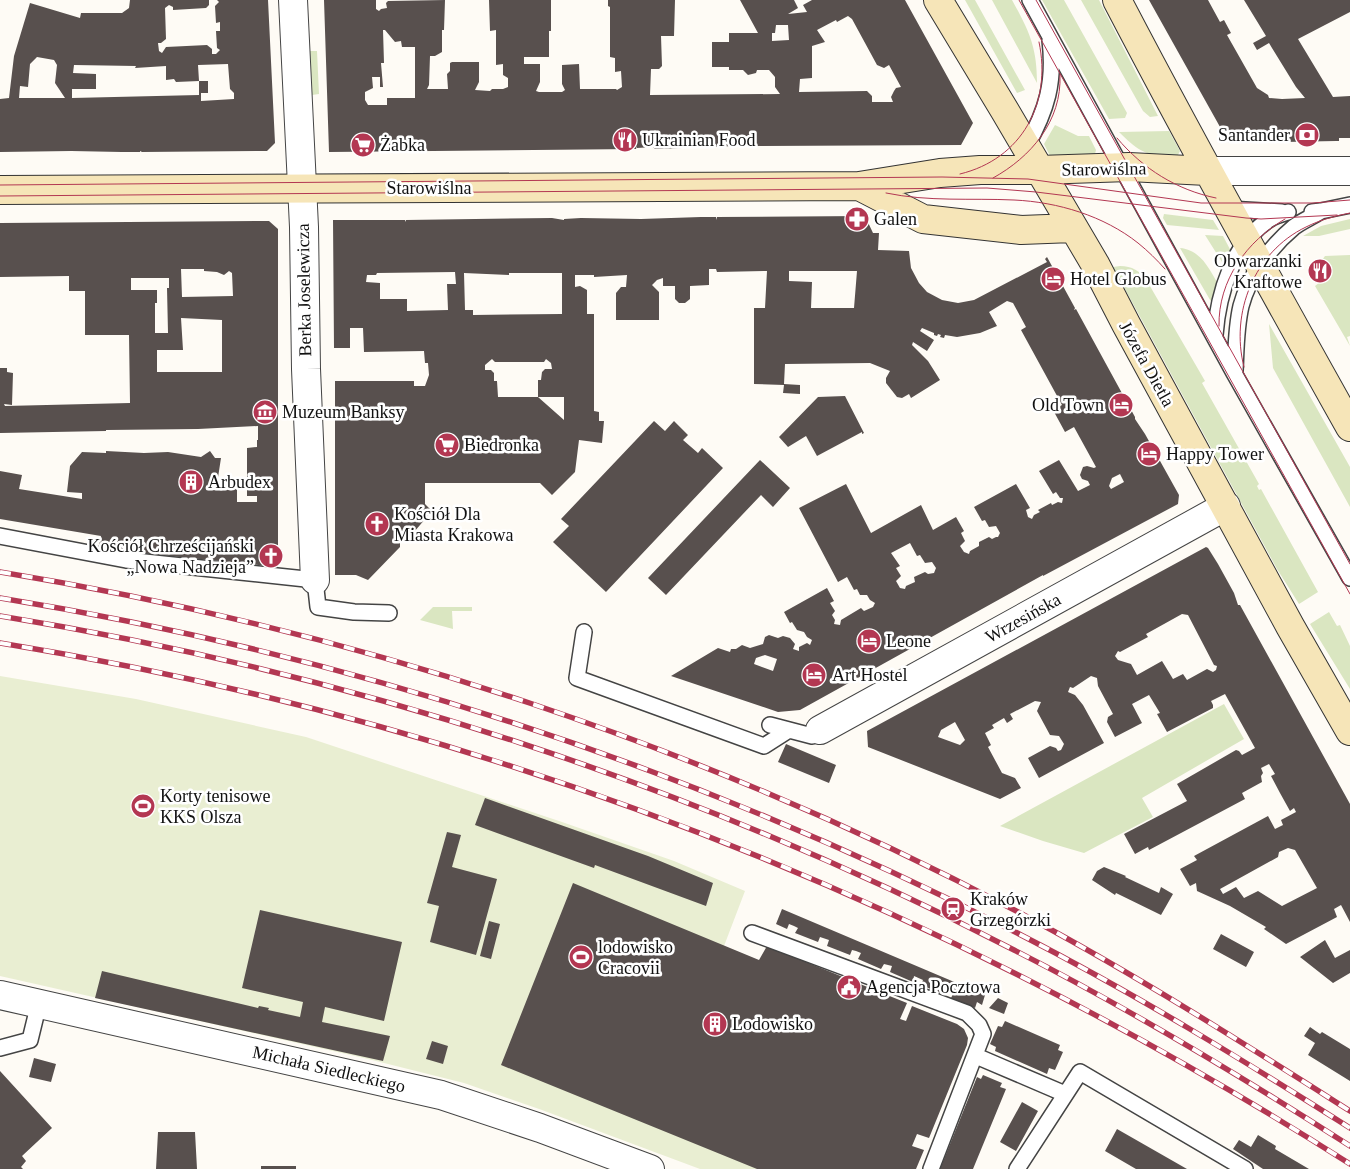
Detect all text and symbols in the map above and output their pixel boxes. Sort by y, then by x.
bank icon: Santander [1294,122,1320,148]
place label: Santander [1218,125,1290,145]
restaurant icon: Ukrainian Food [612,127,638,153]
place label: Ukrainian Food [642,130,755,150]
supermarket icon: Żabka [350,132,376,158]
place label: Żabka [380,135,425,155]
street label: Starowiślna [1061,158,1147,180]
street label: Starowiślna [387,178,472,198]
pharmacy icon: Galen [844,206,870,232]
place label: Galen [874,209,917,229]
street label: Berka Joselewicza [293,223,315,357]
place label: Obwarzanki Kraftowe [1214,251,1302,292]
restaurant icon: Obwarzanki Kraftowe [1307,258,1333,284]
hotel icon: Hotel Globus [1040,266,1066,292]
place label: Hotel Globus [1070,269,1167,289]
street label: Józefa Dietla [1115,318,1179,410]
hotel icon: Old Town [1108,392,1134,418]
place label: Old Town [1032,395,1104,415]
museum icon: Muzeum Banksy [252,399,278,425]
place label: Muzeum Banksy [282,402,404,422]
supermarket icon: Biedronka [434,432,460,458]
place label: Biedronka [464,435,539,455]
hotel icon: Happy Tower [1136,441,1162,467]
place label: Happy Tower [1166,444,1264,464]
building icon: Arbudex [178,469,204,495]
place label: Arbudex [208,472,271,492]
place label: Kościół Dla Miasta Krakowa [394,504,513,545]
church icon: Kościół Dla Miasta Krakowa [364,511,390,537]
place label: Kościół Chrześcijański „Nowa Nadzieja” [88,536,254,577]
church icon: Kościół Chrześcijański „Nowa Nadzieja” [258,543,284,569]
street label: Wrzesińska [982,589,1064,647]
hotel icon: Leone [856,628,882,654]
place label: Leone [886,631,931,651]
hotel icon: Art Hostel [801,662,827,688]
place label: Art Hostel [832,665,908,685]
place label: Korty tenisowe KKS Olsza [160,786,270,827]
sports icon: Korty tenisowe KKS Olsza [130,793,156,819]
place label: Kraków Grzegórzki [970,889,1051,930]
station icon: Kraków Grzegórzki [940,896,966,922]
place label: lodowisko Cracovii [598,937,673,978]
sports icon: lodowisko Cracovii [568,944,594,970]
public building icon: Agencja Pocztowa [836,974,862,1000]
place label: Agencja Pocztowa [866,977,1000,997]
building icon: Lodowisko [702,1011,728,1037]
place label: Lodowisko [732,1014,813,1034]
street label: Michała Siedleckiego [251,1042,407,1096]

